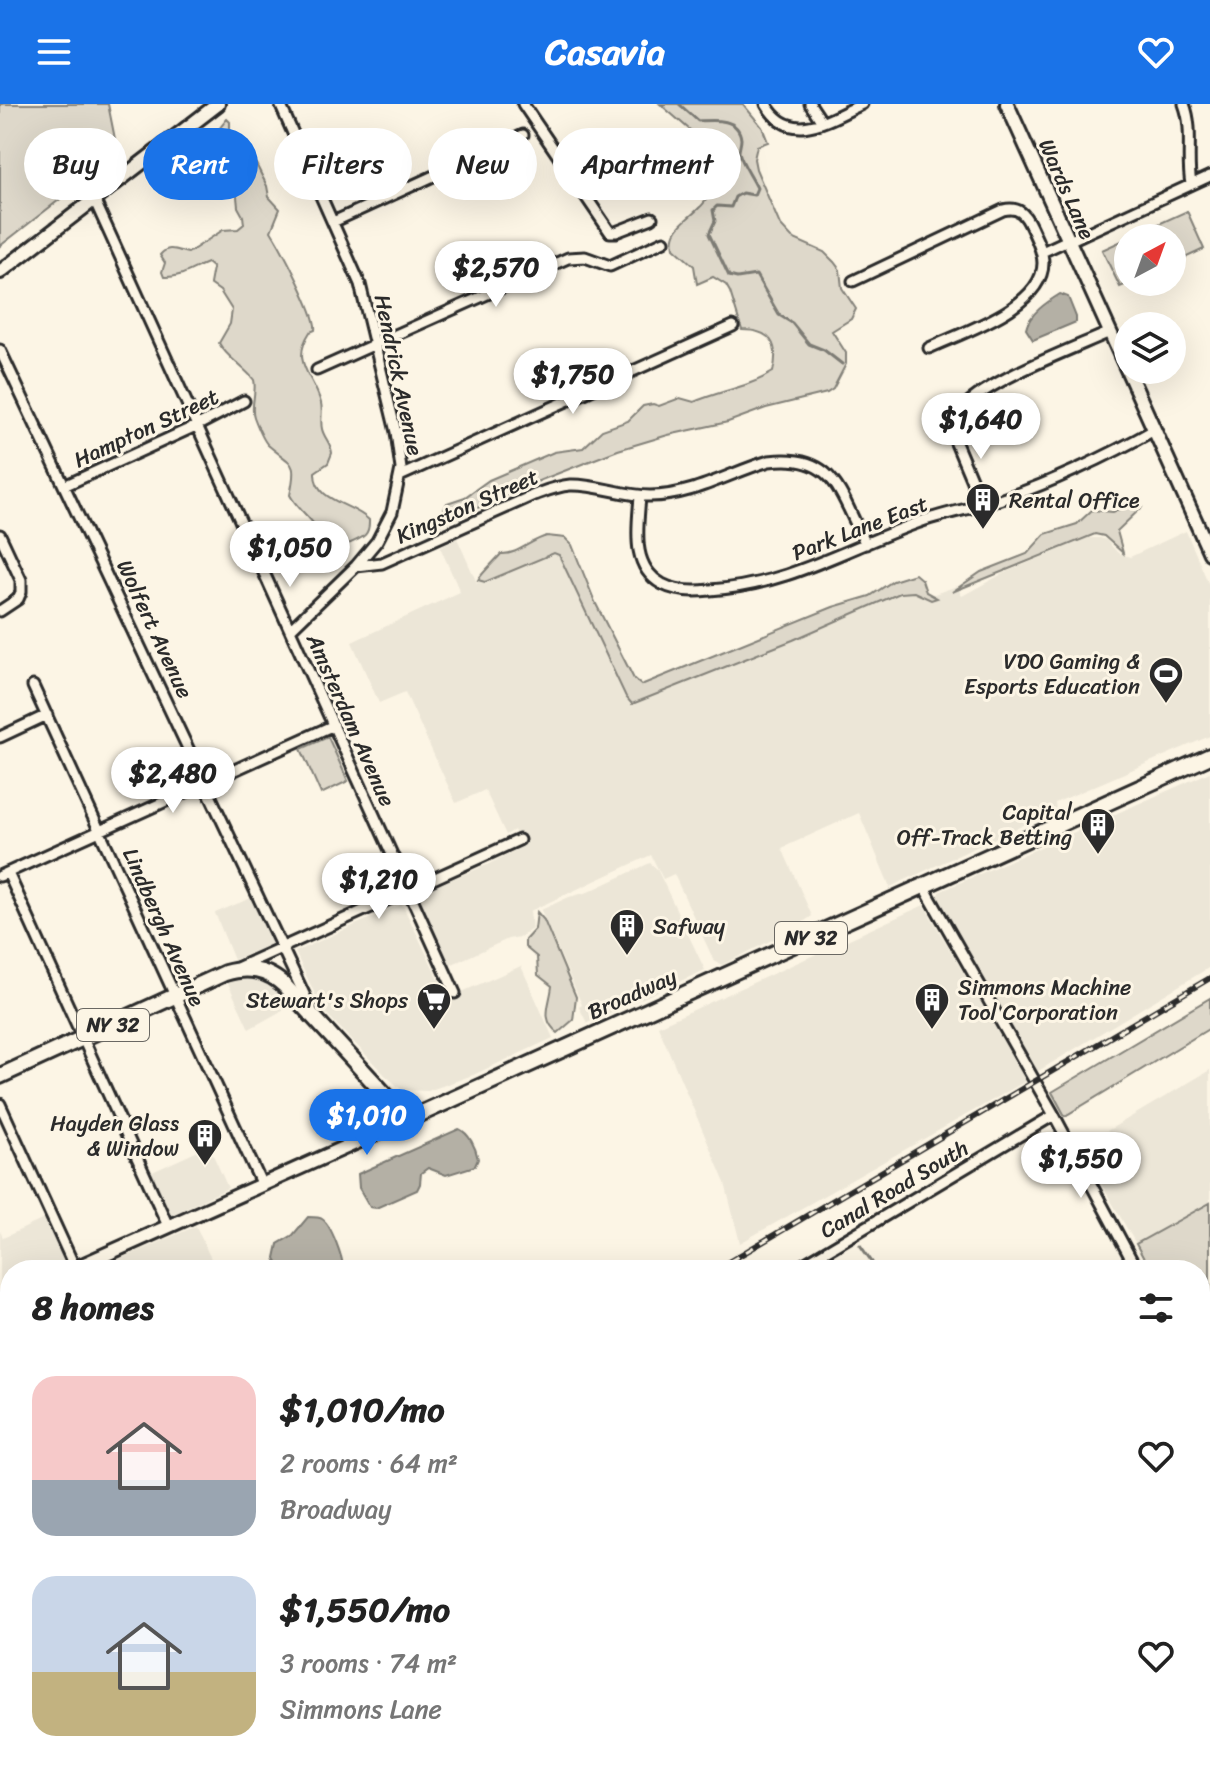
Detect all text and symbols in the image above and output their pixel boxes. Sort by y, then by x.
text: Casavia [545,20,665,84]
icon: menu [32,30,76,74]
icon: heart [1134,30,1178,74]
chip: Buy [24,128,127,200]
chip: Rent [143,128,258,200]
chip: Filters [274,128,412,200]
chip: New [428,128,537,200]
chip: Apartment [553,128,741,200]
street label: Wards Lane [1027,132,1107,246]
north arrow [1114,224,1186,296]
map controls [1114,224,1186,384]
pin: $2,570 [431,241,561,309]
text: $2,570 [453,244,539,290]
street label: Hendrick Avenue [363,291,435,459]
button: layers [1114,312,1186,384]
pin: $1,750 [508,348,638,416]
text: $1,750 [532,351,614,397]
street label: Hampton Street [67,377,226,479]
pin: $1,640 [916,393,1046,461]
text: $1,640 [939,396,1023,442]
street label: Kingston Street [389,457,545,555]
building icon: Rental Office [964,481,1002,531]
place label: Rental Office [1009,481,1140,520]
street label: Park Lane East [786,484,934,572]
pin: $1,050 [225,521,355,589]
text: $1,050 [248,524,332,570]
street label: Wolfert Avenue [106,553,204,705]
street label: Amsterdam Avenue [295,626,407,813]
place label: VDO Gaming & Esports Education [964,642,1140,706]
sports icon: VDO Gaming & Esports Education [1147,655,1185,705]
pin: $2,480 [108,747,238,815]
text: $2,480 [129,750,217,796]
place label: Capital Off-Track Betting [897,793,1073,857]
building icon: Capital Off-Track Betting [1079,806,1117,856]
street label: Lindbergh Avenue [112,841,217,1013]
pin: $1,210 [314,853,444,921]
text: $1,210 [340,856,418,902]
building icon: Safway [608,907,646,957]
place label: Safway [653,907,726,946]
road number: NY 32 [775,922,847,954]
street label: Broadway [581,957,684,1031]
place label: Simmons Machine Tool Corporation [958,968,1131,1032]
place label: Stewart's Shops [246,981,409,1020]
supermarket icon: Stewart's Shops [415,981,453,1031]
building icon: Simmons Machine Tool Corporation [913,981,951,1031]
road number: NY 32 [77,1009,149,1041]
pin: $1,010 [302,1089,432,1157]
text: $1,010 [327,1092,407,1138]
place label: Hayden Glass & Window [50,1104,179,1168]
building icon: Hayden Glass & Window [186,1117,224,1167]
street label: Canal Road South [812,1129,976,1249]
pin: $1,550 [1016,1132,1146,1200]
text: $1,550 [1039,1135,1123,1181]
text: 8 homes [32,1278,154,1338]
icon: filters [1134,1286,1178,1330]
text: $1,010/mo [280,1380,444,1440]
icon: home [96,1408,192,1504]
icon: heart [1134,1434,1178,1478]
text: 2 rooms · 64 m² [280,1440,458,1486]
text: Broadway [280,1486,392,1532]
text: $1,550/mo [280,1580,450,1640]
icon: home [96,1608,192,1704]
icon: heart [1134,1634,1178,1678]
text: 3 rooms · 74 m² [280,1640,457,1686]
text: Simmons Lane [280,1686,442,1732]

